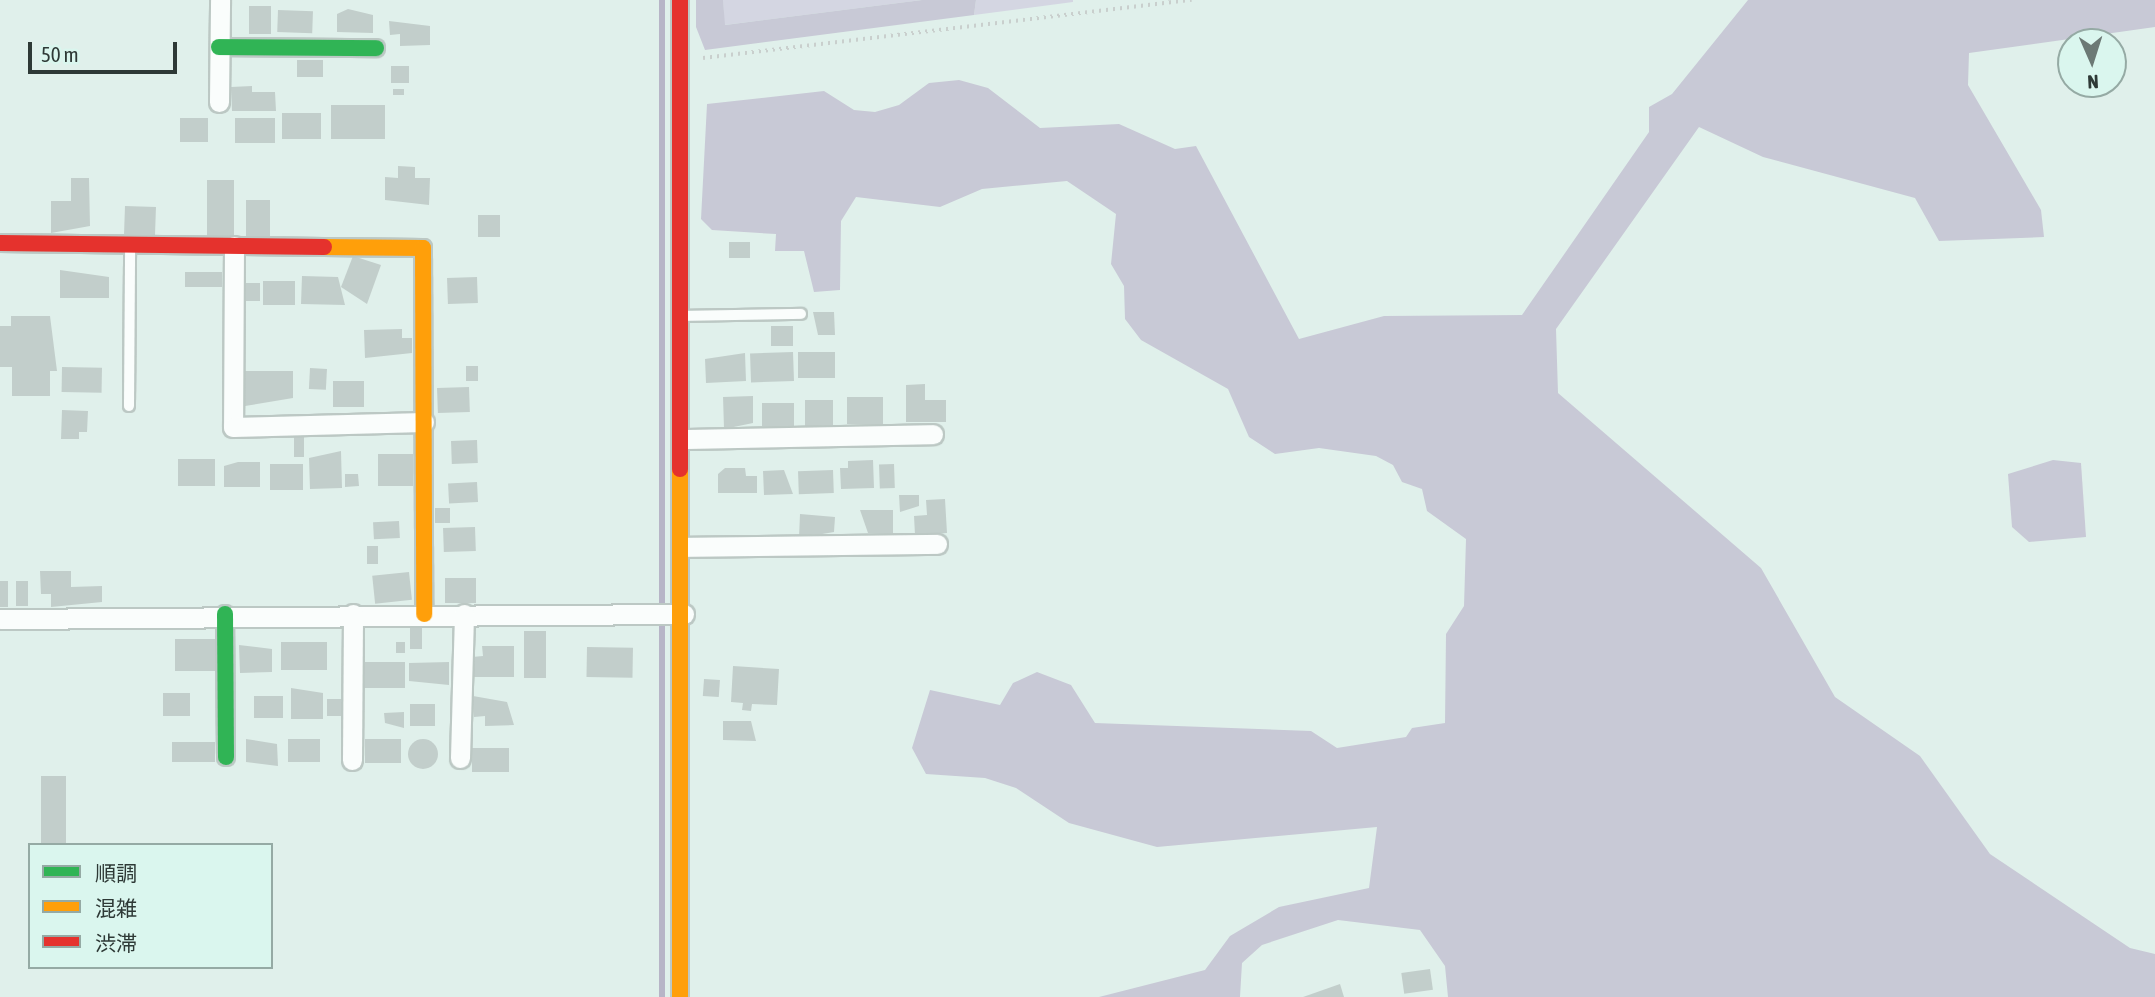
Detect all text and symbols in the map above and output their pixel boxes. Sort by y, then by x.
scale bar [32,28,180,72]
north arrow [2057,28,2127,98]
text: 50 m [41,42,79,66]
text: N [2087,71,2099,93]
legend [28,843,273,969]
text: 順調 [95,861,137,885]
text: 混雑 [95,896,137,920]
text: 渋滞 [95,931,137,955]

